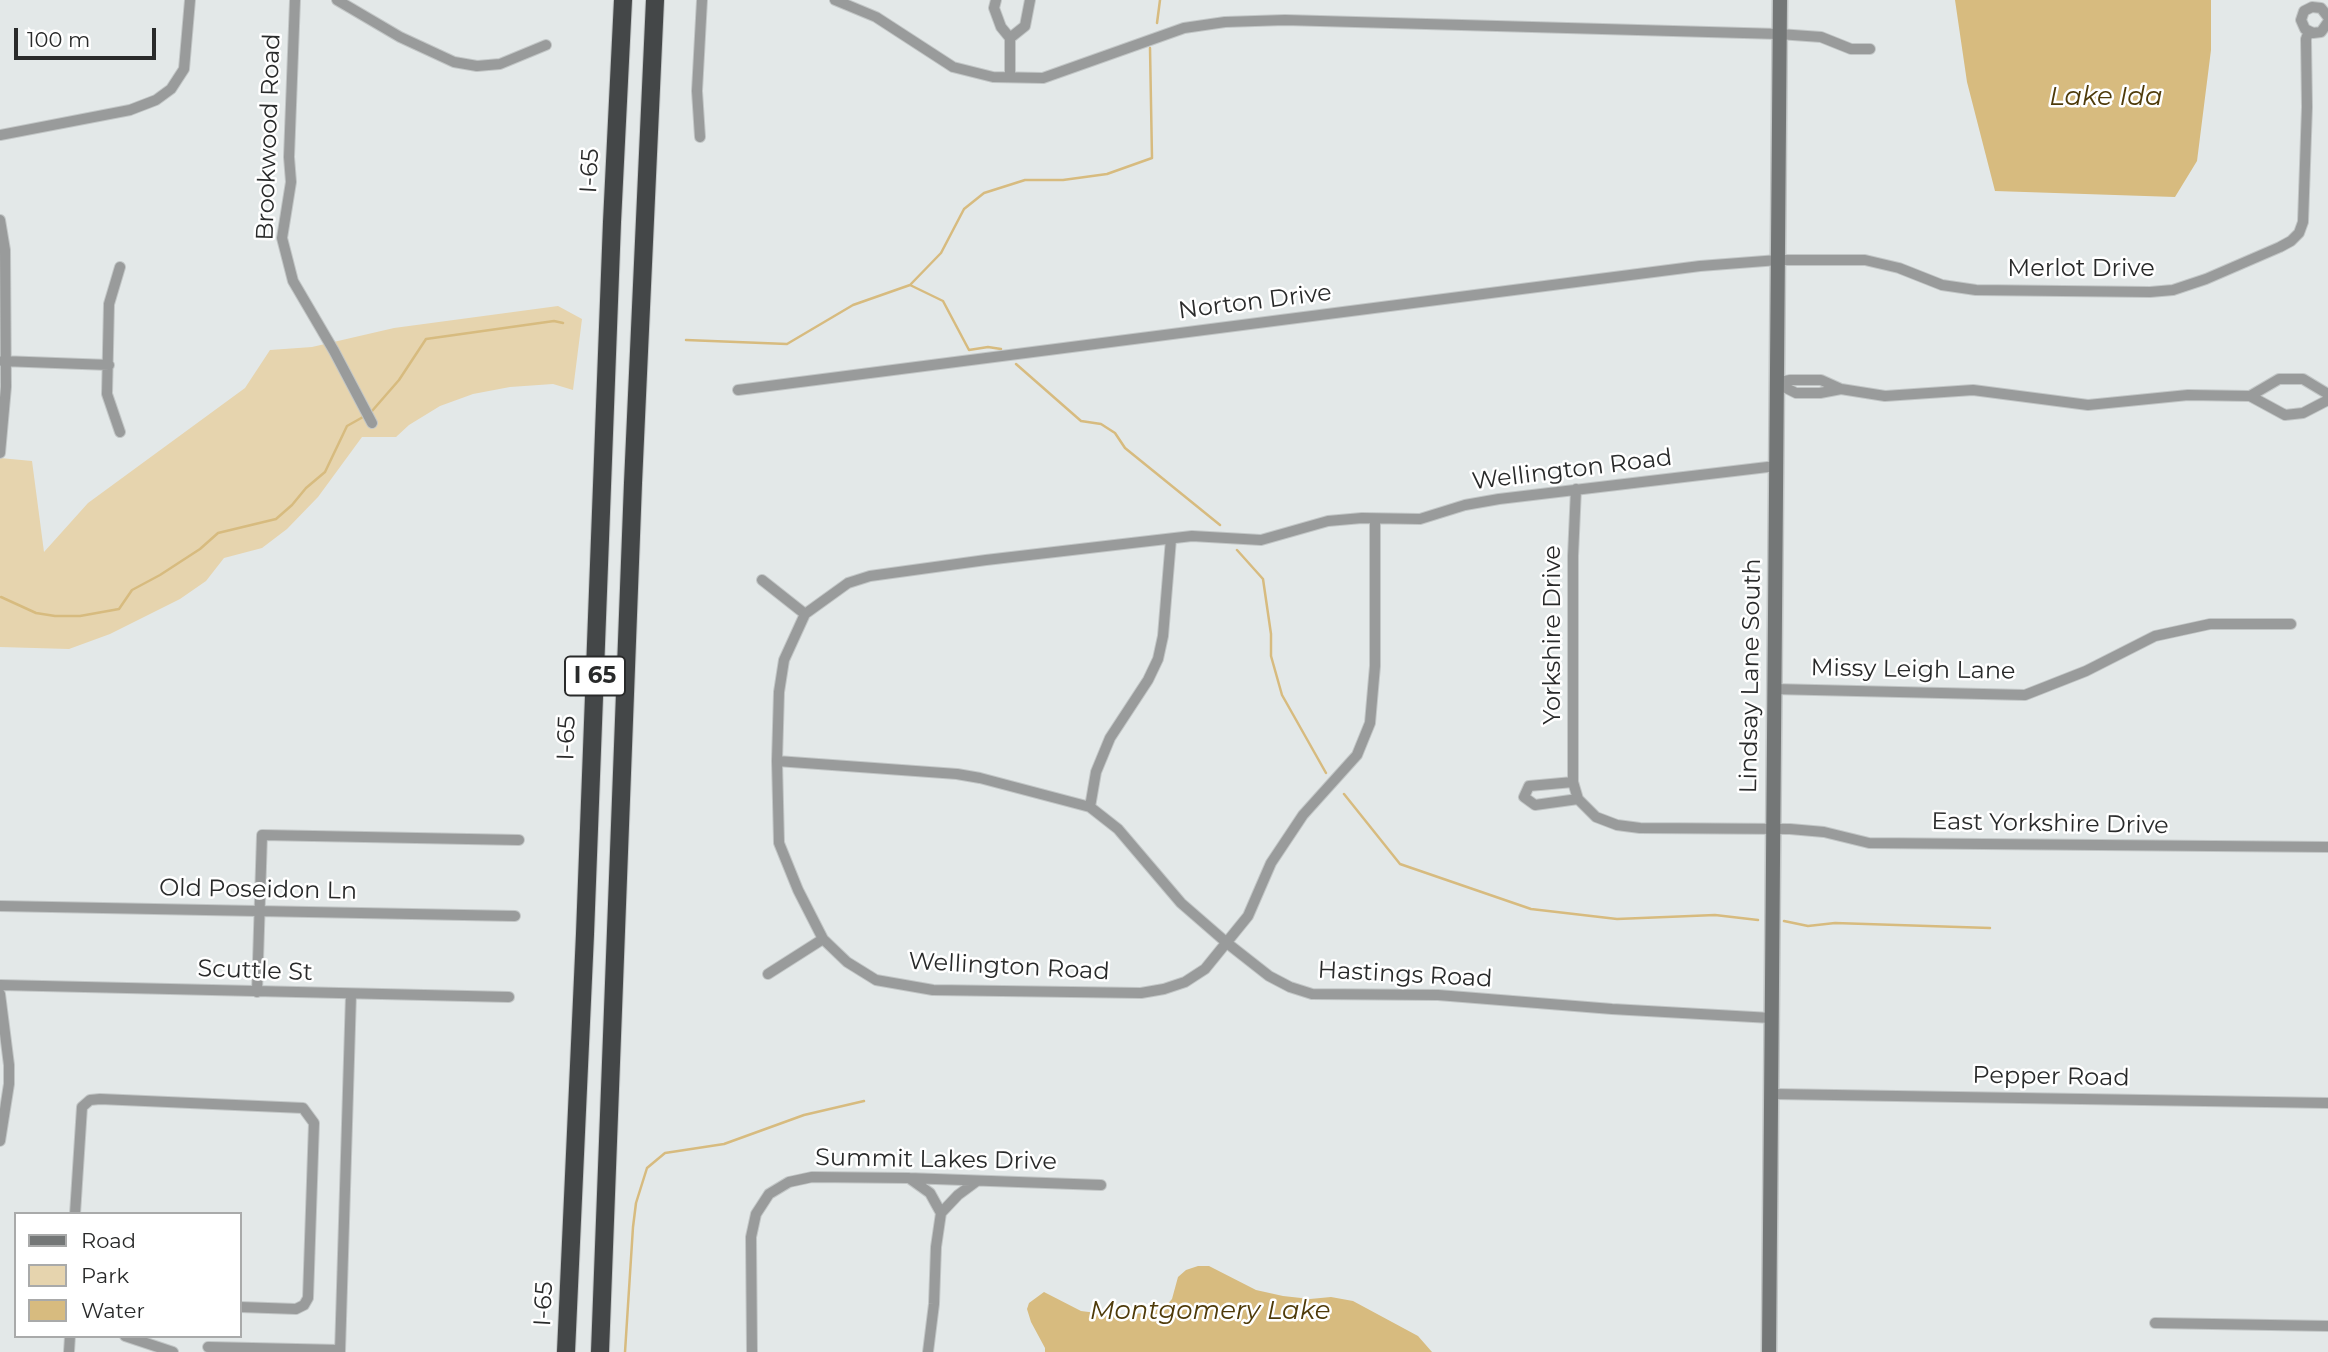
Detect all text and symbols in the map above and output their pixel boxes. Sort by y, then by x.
scale bar [18,14,159,58]
text: 100 m [27,27,90,52]
street label: Brookwood Road [251,33,287,241]
water label: Lake Ida [2049,81,2163,113]
street label: I-65 [574,148,606,194]
street label: Merlot Drive [2007,255,2155,283]
street label: Norton Drive [1177,278,1333,326]
street label: Wellington Road [1470,443,1674,497]
street label: Yorkshire Drive [1539,545,1567,725]
street label: Lindsay Lane South [1735,558,1767,794]
street label: Missy Leigh Lane [1810,654,2016,686]
road number: I 65 [565,656,625,696]
street label: I-65 [552,715,582,761]
street label: East Yorkshire Drive [1931,808,2169,840]
street label: Old Poseidon Ln [159,874,357,906]
street label: Wellington Road [908,947,1110,987]
street label: Scuttle St [197,955,313,987]
street label: Hastings Road [1317,956,1493,994]
street label: Pepper Road [1972,1061,2130,1093]
street label: Summit Lakes Drive [815,1143,1057,1177]
legend [14,1212,242,1338]
text: Road [81,1228,136,1253]
text: Park [81,1263,129,1288]
street label: I-65 [528,1281,560,1327]
water label: Montgomery Lake [1090,1295,1330,1327]
text: Water [81,1298,145,1323]

